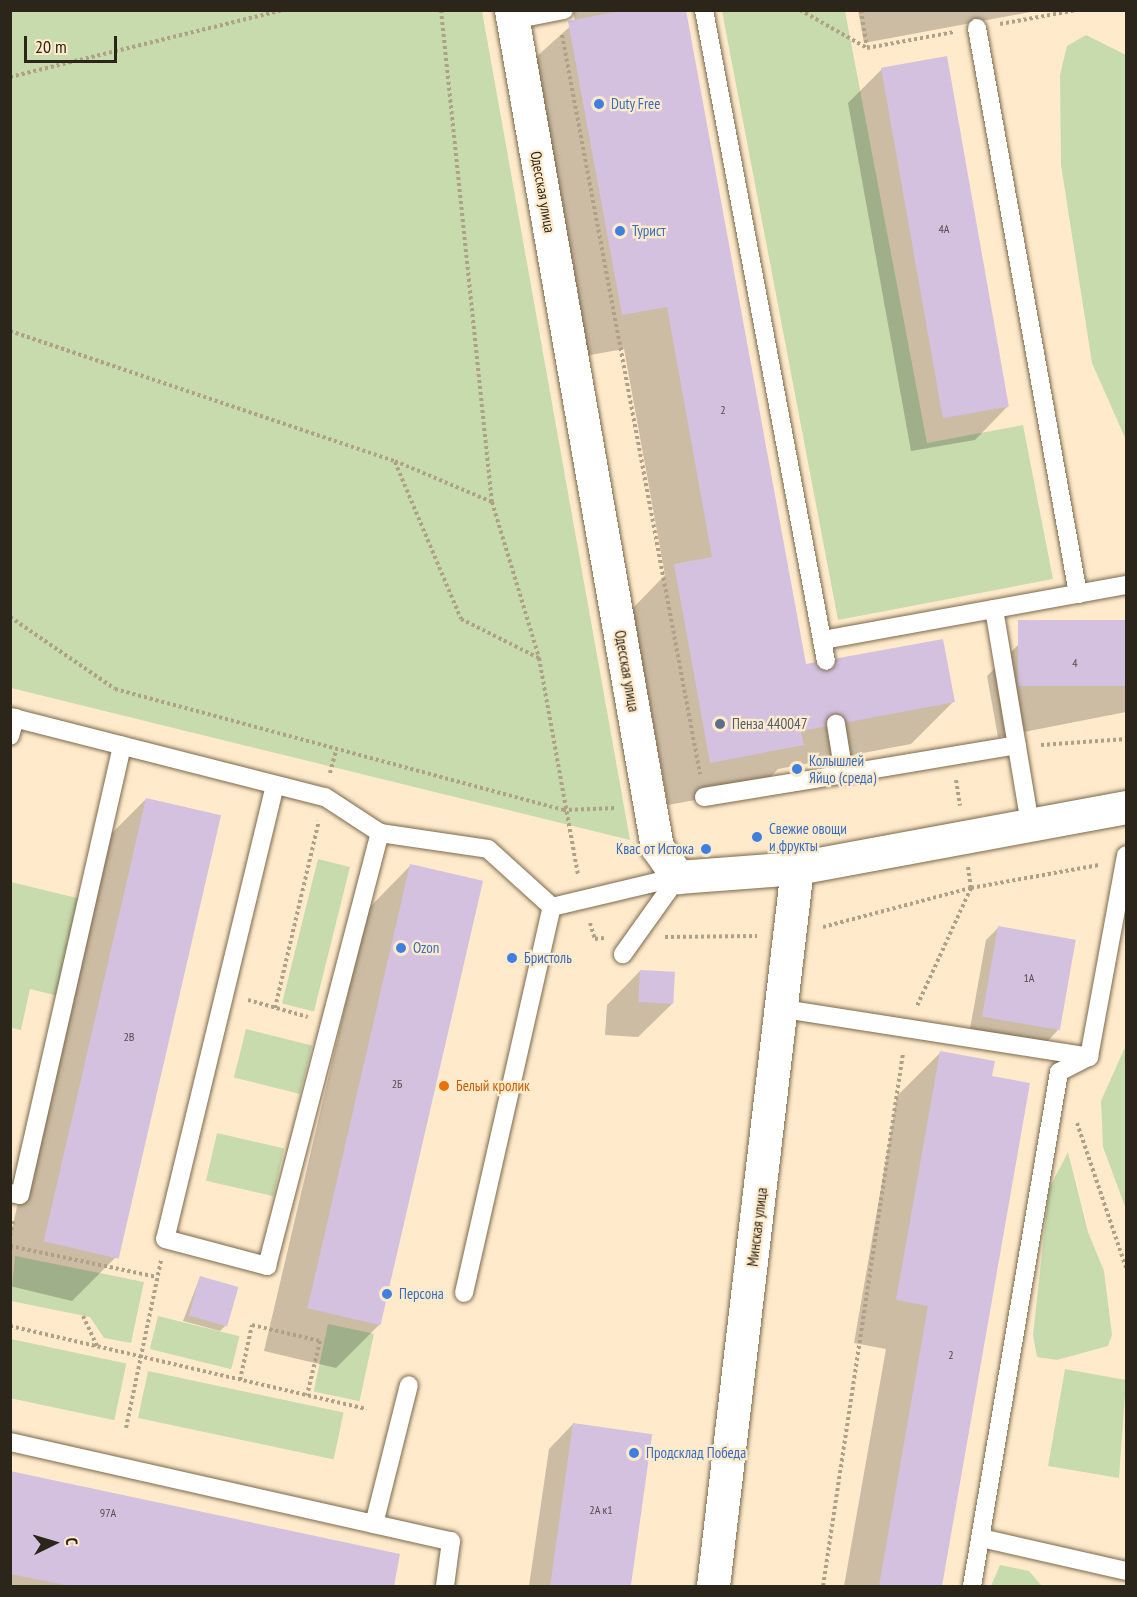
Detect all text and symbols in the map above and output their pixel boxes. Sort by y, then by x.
scale bar [27,24,120,62]
text: 20 m [35,35,67,58]
place label: Duty Free [611,95,661,113]
marker: Duty Free [592,97,606,111]
street label: Одесская улица [527,150,559,234]
place label: Турист [632,222,666,240]
house number: 4А [938,222,950,236]
marker: Турист [613,224,627,238]
house number: 2 [720,403,726,417]
street label: Одесская улица [611,629,643,713]
house number: 4 [1072,656,1078,670]
place label: Пенза 440047 [732,715,808,733]
marker: Пенза 440047 [713,717,727,731]
place label: Колышлей Яйцо (среда) [809,751,876,786]
marker: Колышлей Яйцо (среда) [790,762,804,776]
place label: Свежие овощи и фрукты [769,819,847,854]
marker: Свежие овощи и фрукты [750,830,764,844]
place label: Квас от Истока [616,840,694,858]
marker: Квас от Истока [699,842,713,856]
place label: Ozon [413,939,439,957]
marker: Ozon [394,941,408,955]
place label: Бристоль [524,949,572,967]
marker: Бристоль [505,951,519,965]
house number: 1А [1023,971,1035,985]
house number: 2В [123,1030,135,1044]
house number: 2Б [392,1077,402,1091]
place label: Белый кролик [456,1077,530,1095]
marker: Белый кролик [437,1079,451,1093]
street label: Минская улица [743,1186,771,1268]
place label: Персона [399,1285,444,1303]
marker: Персона [380,1287,394,1301]
house number: 2 [948,1348,954,1362]
place label: Продсклад Победа [646,1444,746,1462]
marker: Продсклад Победа [627,1446,641,1460]
house number: 2А к1 [589,1503,613,1517]
house number: 97А [100,1506,116,1520]
north arrow [24,1513,84,1573]
text: С [62,1537,82,1546]

